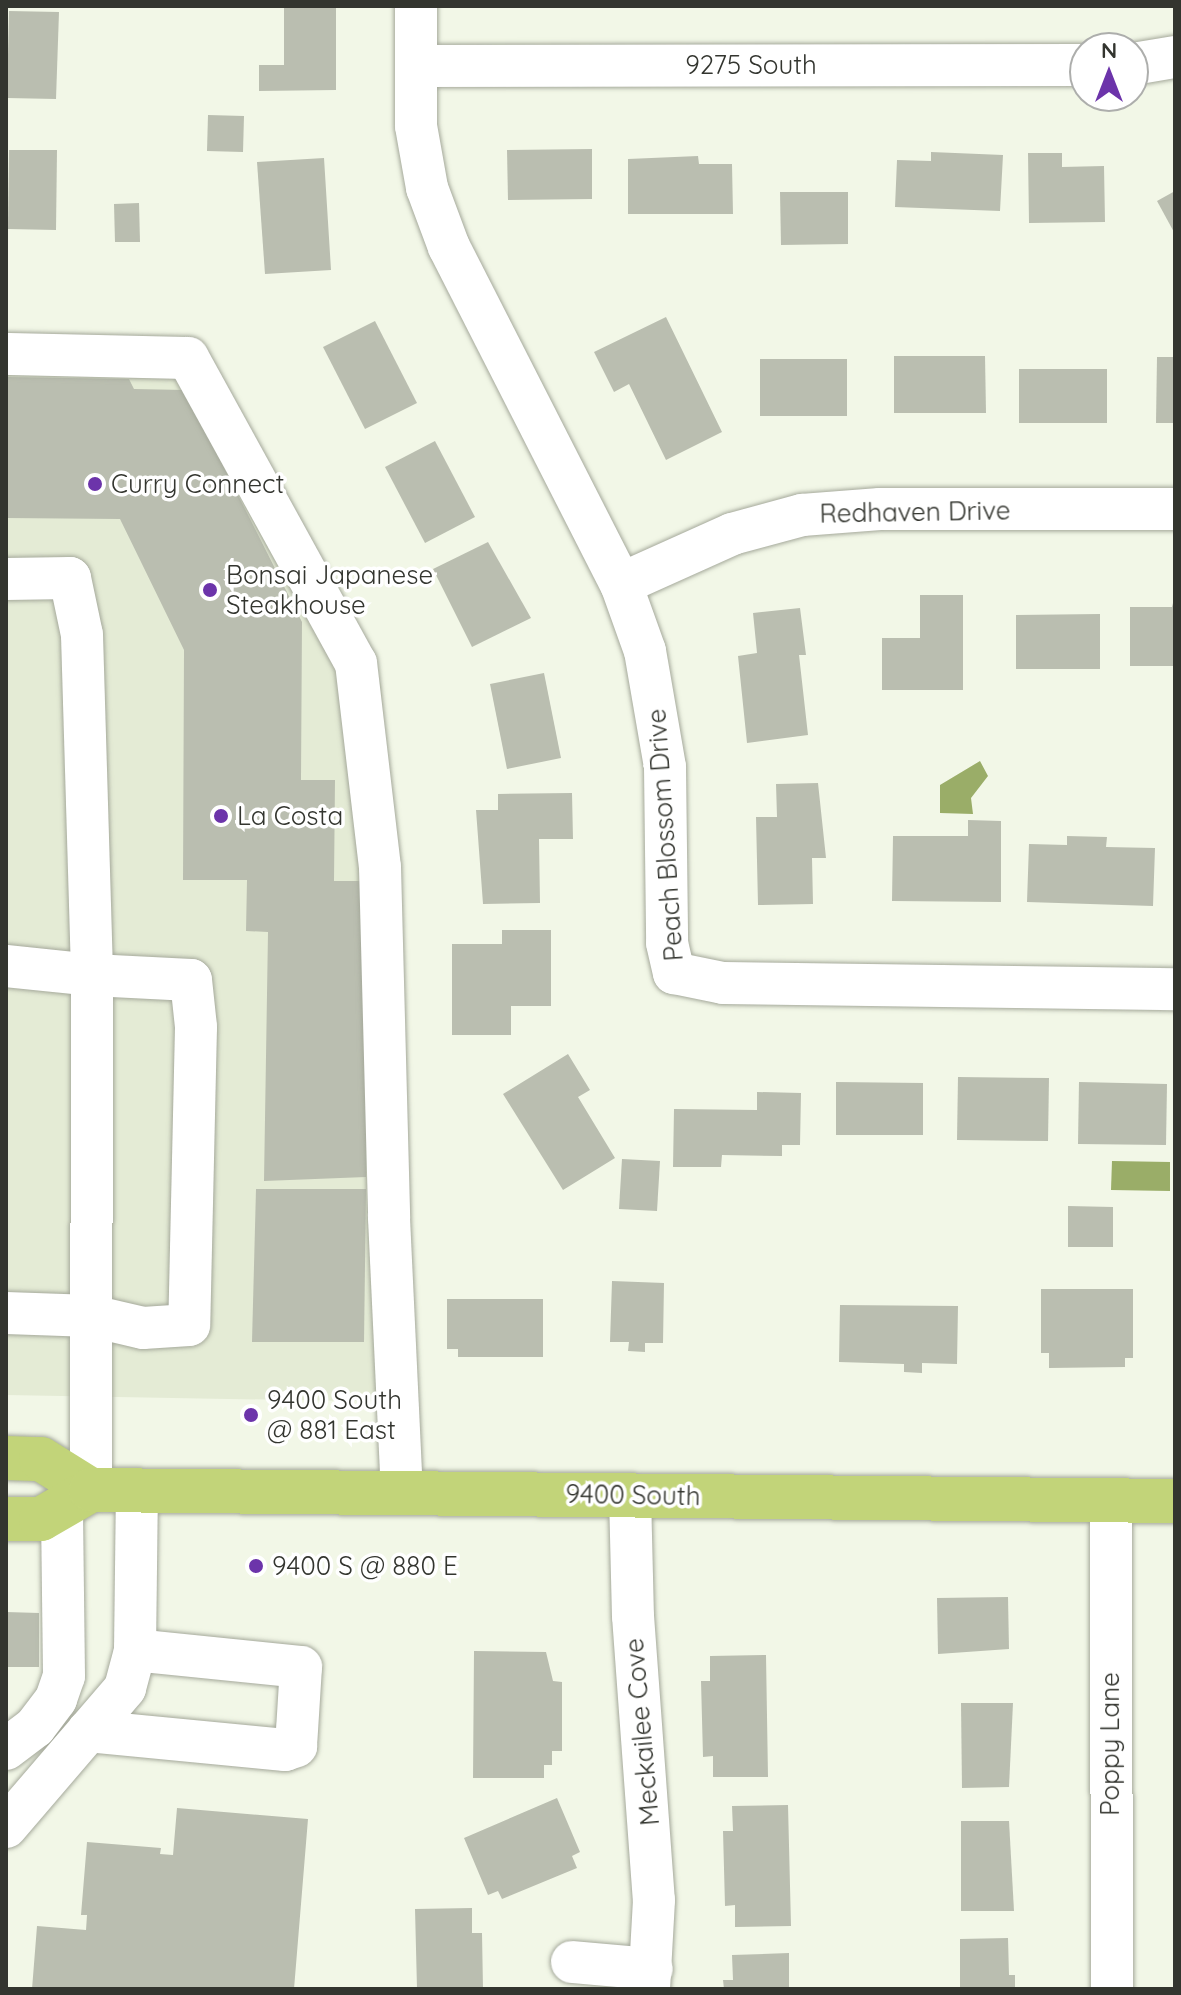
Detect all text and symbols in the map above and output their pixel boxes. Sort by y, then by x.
north arrow [1069,32,1149,112]
text: N [1101,36,1117,64]
street label: 9275 South [685,49,817,81]
place label: Curry Connect [111,468,284,500]
marker: Curry Connect [86,475,104,493]
street label: Redhaven Drive [819,495,1011,529]
place label: Bonsai Japanese Steakhouse [226,559,433,620]
marker: Bonsai Japanese Steakhouse [201,581,219,599]
street label: Peach Blossom Drive [641,708,689,962]
place label: La Costa [237,800,343,832]
marker: La Costa [212,807,230,825]
place label: 9400 South @ 881 East [267,1384,402,1446]
marker: 9400 South @ 881 East [242,1406,260,1424]
street label: 9400 South [565,1478,701,1512]
place label: 9400 S @ 880 E [272,1550,458,1582]
marker: 9400 S @ 880 E [247,1557,265,1575]
street label: Meckailee Cove [618,1637,666,1827]
street label: Poppy Lane [1094,1672,1126,1816]

